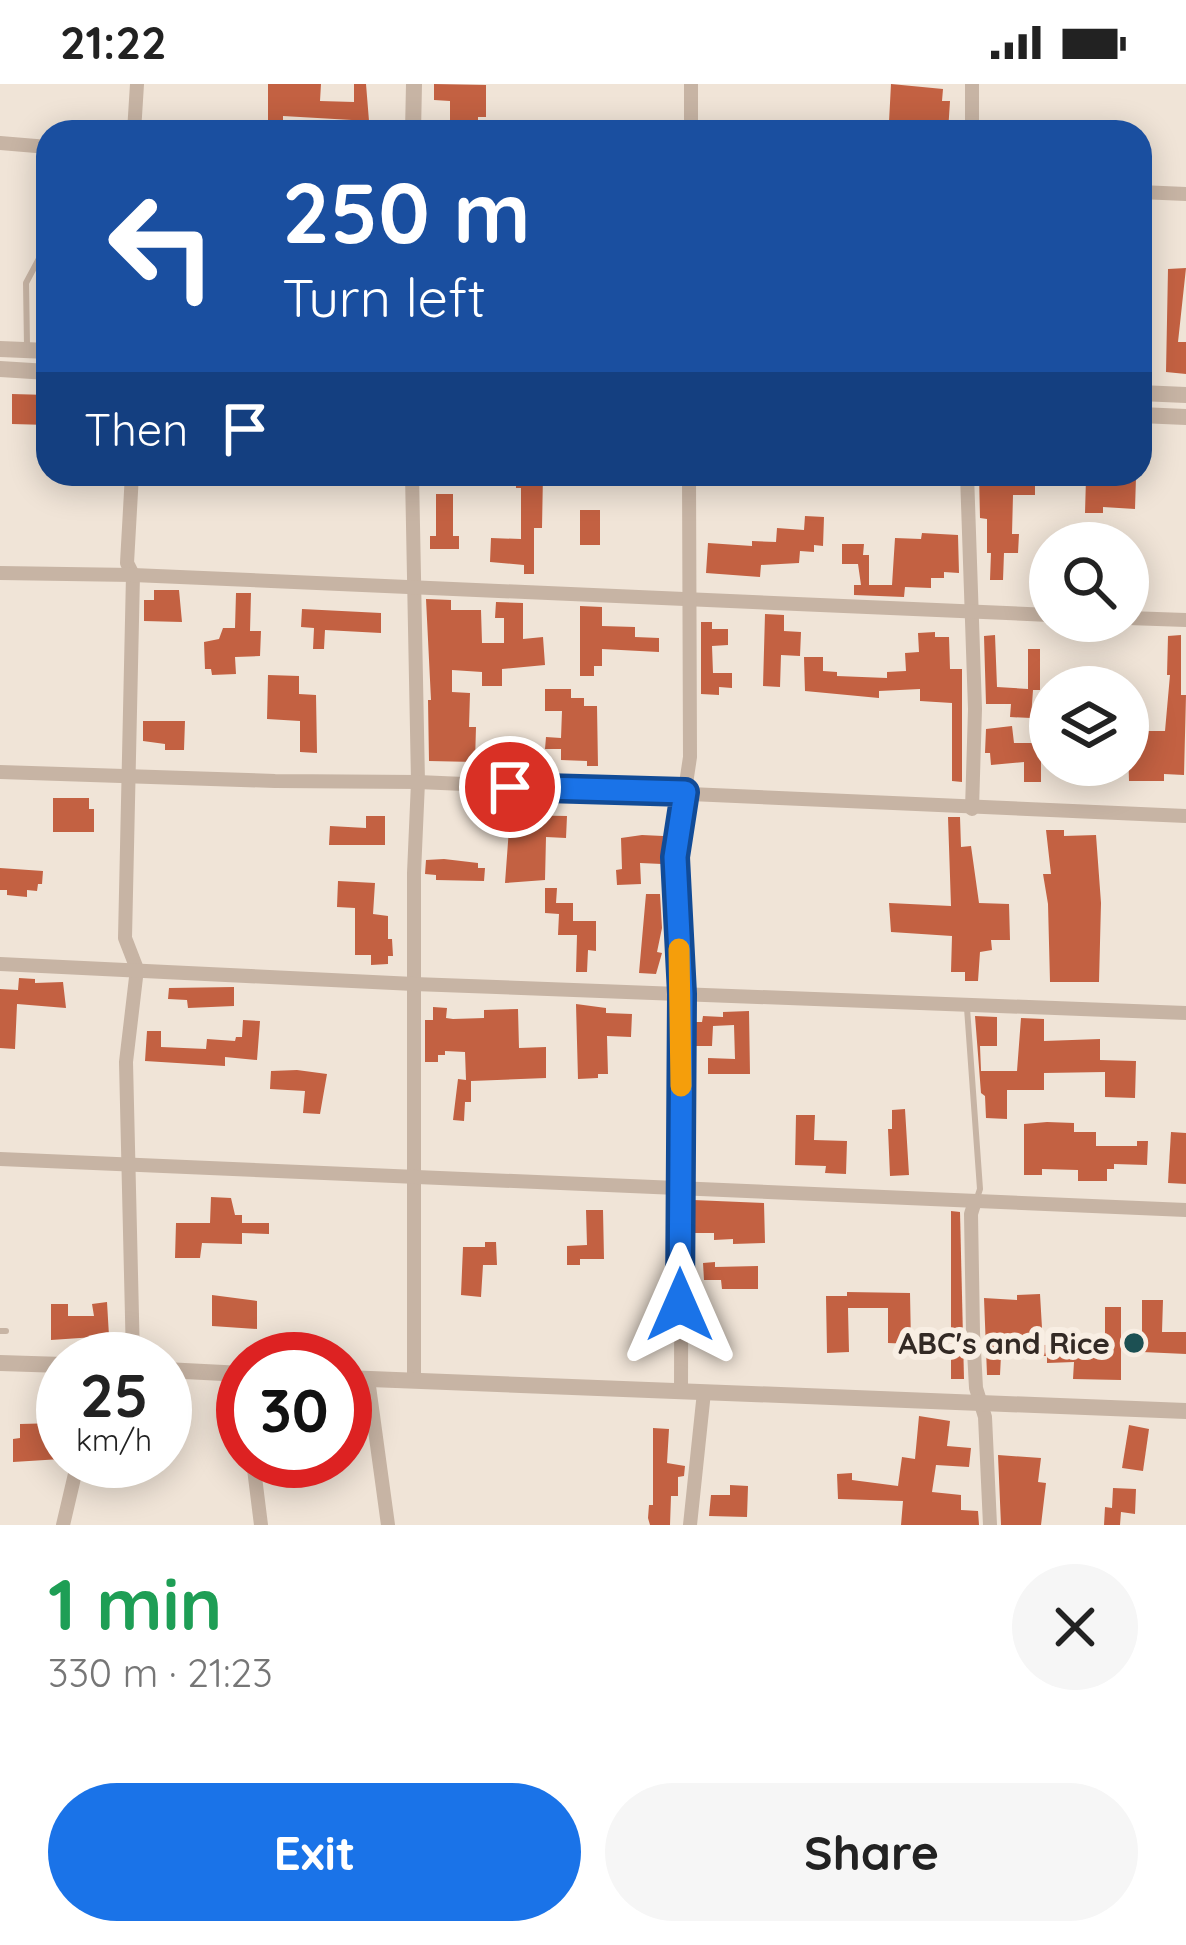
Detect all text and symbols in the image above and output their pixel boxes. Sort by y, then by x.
text: 21:22 [60,14,167,70]
text: 250 m [282,159,531,264]
icon: left [84,168,240,324]
text: Turn left [282,263,486,331]
icon: arrive [212,396,278,462]
text: Then [84,401,188,457]
map controls [1029,522,1149,786]
button: search [1029,522,1149,642]
button: layers [1029,666,1149,786]
pin [459,736,561,838]
icon: arrive [477,754,543,820]
position arrow [617,1242,743,1368]
place label: ABC's and Rice [898,1324,1110,1362]
marker: ABC's and Rice [1121,1330,1147,1356]
speed limit sign: 30 [216,1332,372,1488]
text: 25 [80,1357,148,1432]
text: km/h [76,1421,152,1459]
text: 1 min [48,1558,222,1648]
button: close [1012,1564,1138,1690]
text: 330 m · 21:23 [48,1648,273,1697]
button: Exit [48,1783,581,1921]
button: Share [605,1783,1138,1921]

